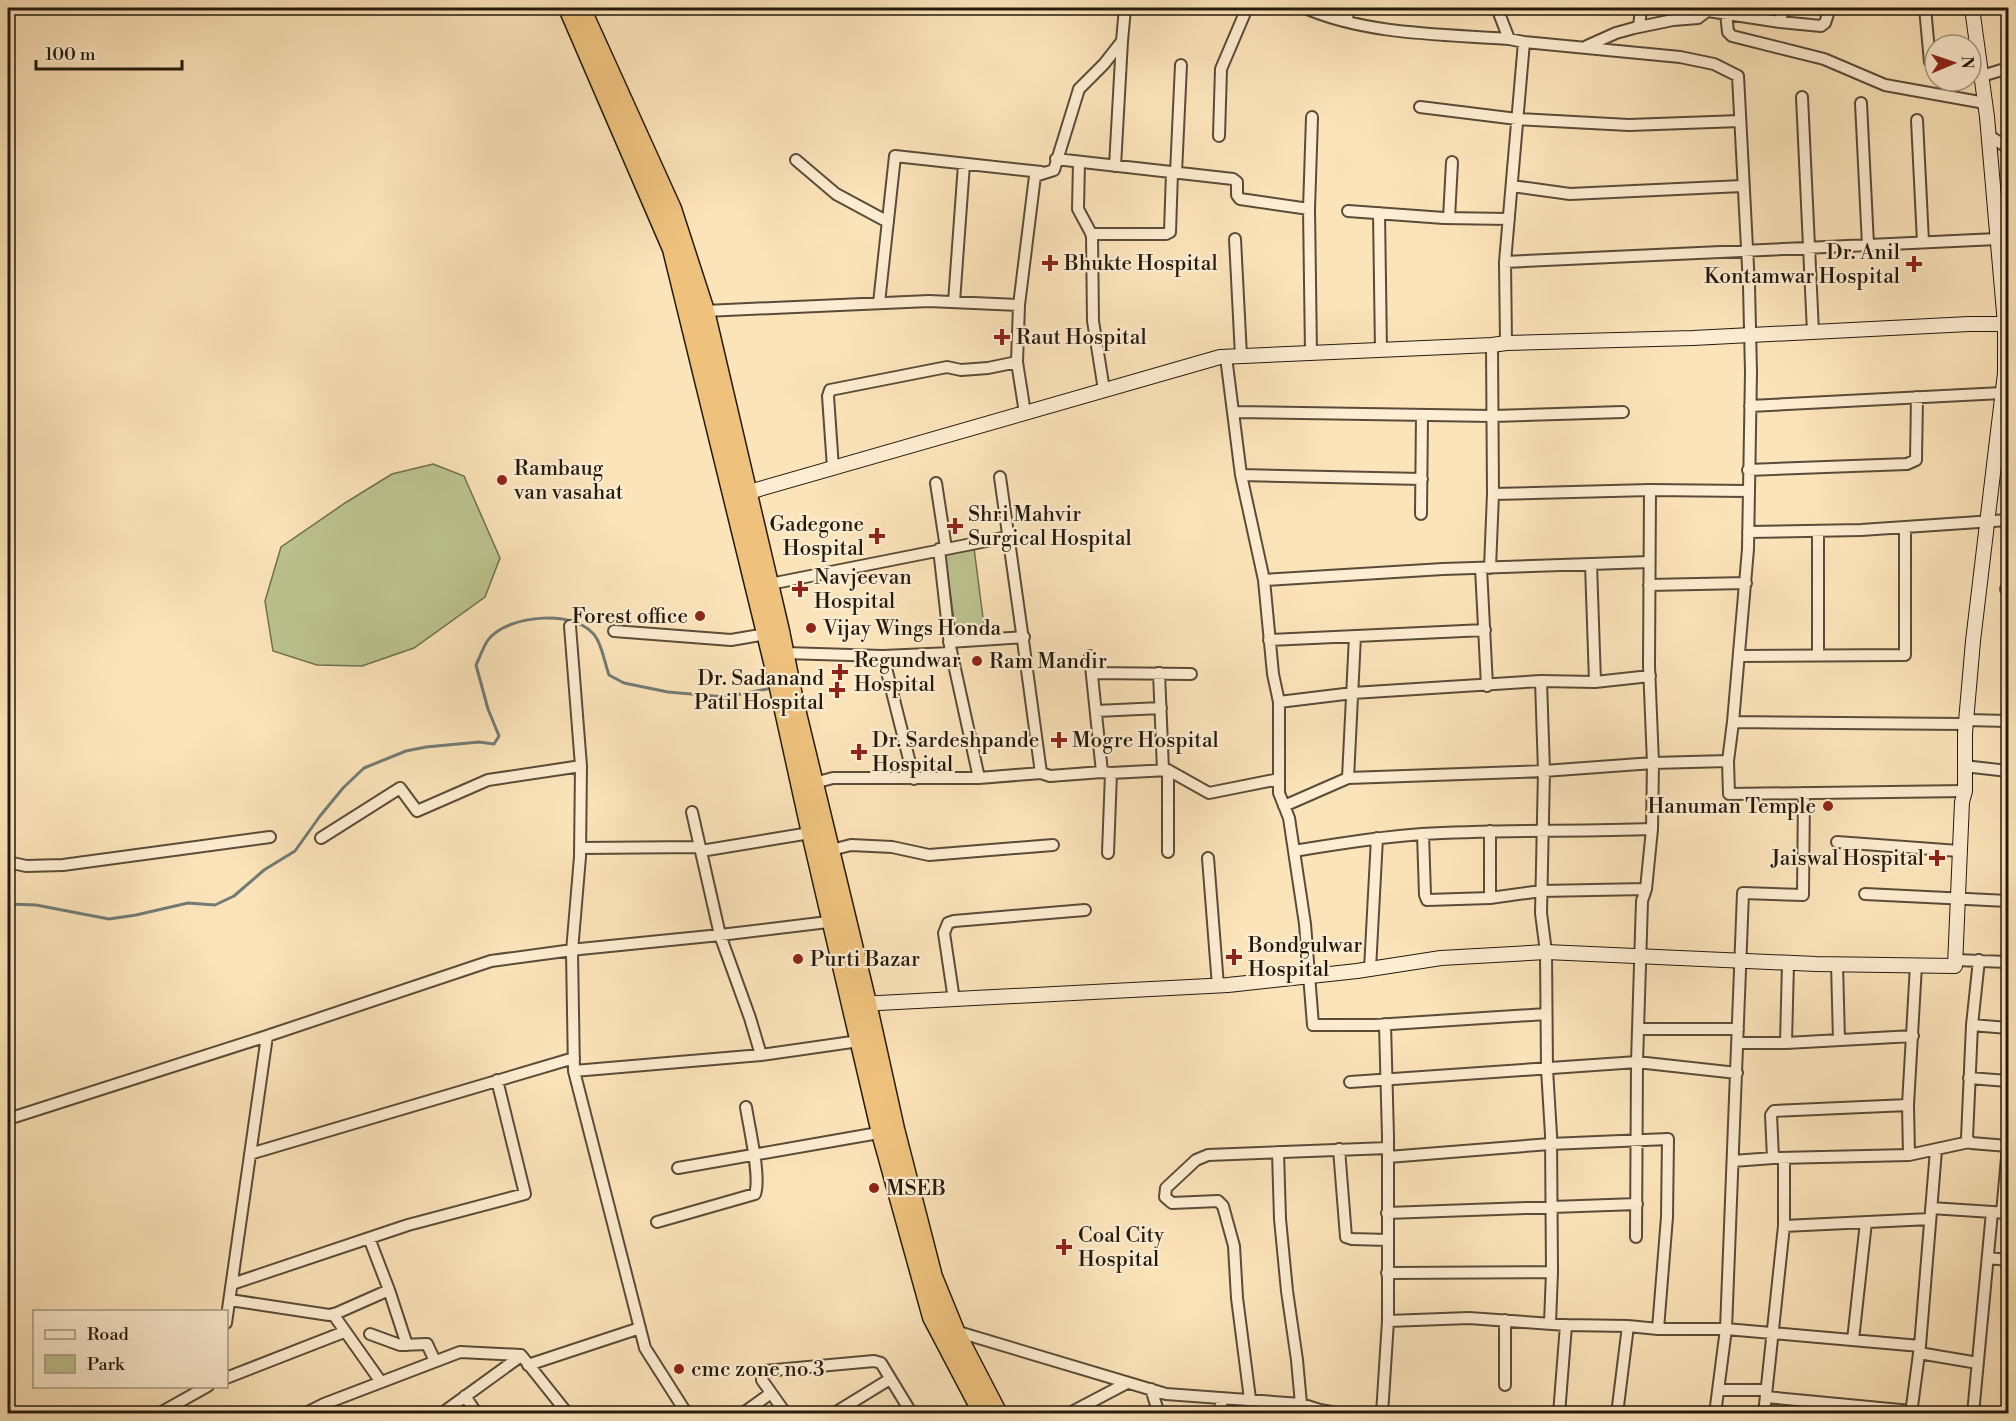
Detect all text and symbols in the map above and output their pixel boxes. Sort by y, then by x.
scale bar [36,33,182,71]
north arrow [1923,33,1983,93]
text: 100 m [45,43,96,66]
text: N [1957,56,1977,70]
place label: Dr. Anil Kontamwar Hospital [1704,240,1900,290]
place label: Bhukte Hospital [1063,251,1218,277]
marker: Bhukte Hospital [1041,254,1059,272]
marker: Dr. Anil Kontamwar Hospital [1905,255,1923,273]
place label: Raut Hospital [1016,325,1147,351]
marker: Raut Hospital [993,328,1011,346]
place label: Rambaug van vasahat [513,456,624,506]
marker: Rambaug van vasahat [495,473,509,487]
place label: Shri Mahvir Surgical Hospital [968,502,1132,552]
place label: Gadegone Hospital [770,512,864,562]
marker: Shri Mahvir Surgical Hospital [946,517,964,535]
marker: Gadegone Hospital [868,527,886,545]
place label: Navjeevan Hospital [814,565,912,615]
marker: Navjeevan Hospital [791,580,809,598]
place label: Forest office [572,604,688,630]
marker: Forest office [693,609,707,623]
place label: Vijay Wings Honda [822,616,1001,642]
marker: Vijay Wings Honda [804,621,818,635]
place label: Regundwar Hospital [854,648,961,698]
place label: Ram Mandir [989,649,1107,675]
marker: Ram Mandir [970,654,984,668]
marker: Regundwar Hospital [831,663,849,681]
place label: Dr. Sadanand Patil Hospital [694,666,824,716]
marker: Dr. Sadanand Patil Hospital [828,681,846,699]
place label: Dr. Sardeshpande Hospital [872,728,1039,778]
place label: Mogre Hospital [1072,728,1219,754]
marker: Mogre Hospital [1050,731,1068,749]
marker: Dr. Sardeshpande Hospital [850,743,868,761]
place label: Hanuman Temple [1647,794,1816,820]
marker: Hanuman Temple [1821,799,1835,813]
place label: Jaiswal Hospital [1770,846,1924,872]
marker: Jaiswal Hospital [1928,849,1946,867]
place label: Bondgulwar Hospital [1247,933,1362,983]
place label: Purti Bazar [810,947,920,973]
marker: Bondgulwar Hospital [1225,948,1243,966]
marker: Purti Bazar [791,952,805,966]
place label: MSEB [886,1176,946,1202]
marker: MSEB [867,1181,881,1195]
place label: Coal City Hospital [1078,1223,1165,1273]
marker: Coal City Hospital [1055,1238,1073,1256]
legend [33,1310,228,1388]
text: Road [87,1323,130,1346]
text: Park [87,1353,126,1376]
place label: cmc zone no 3 [691,1357,825,1383]
marker: cmc zone no 3 [672,1362,686,1376]

